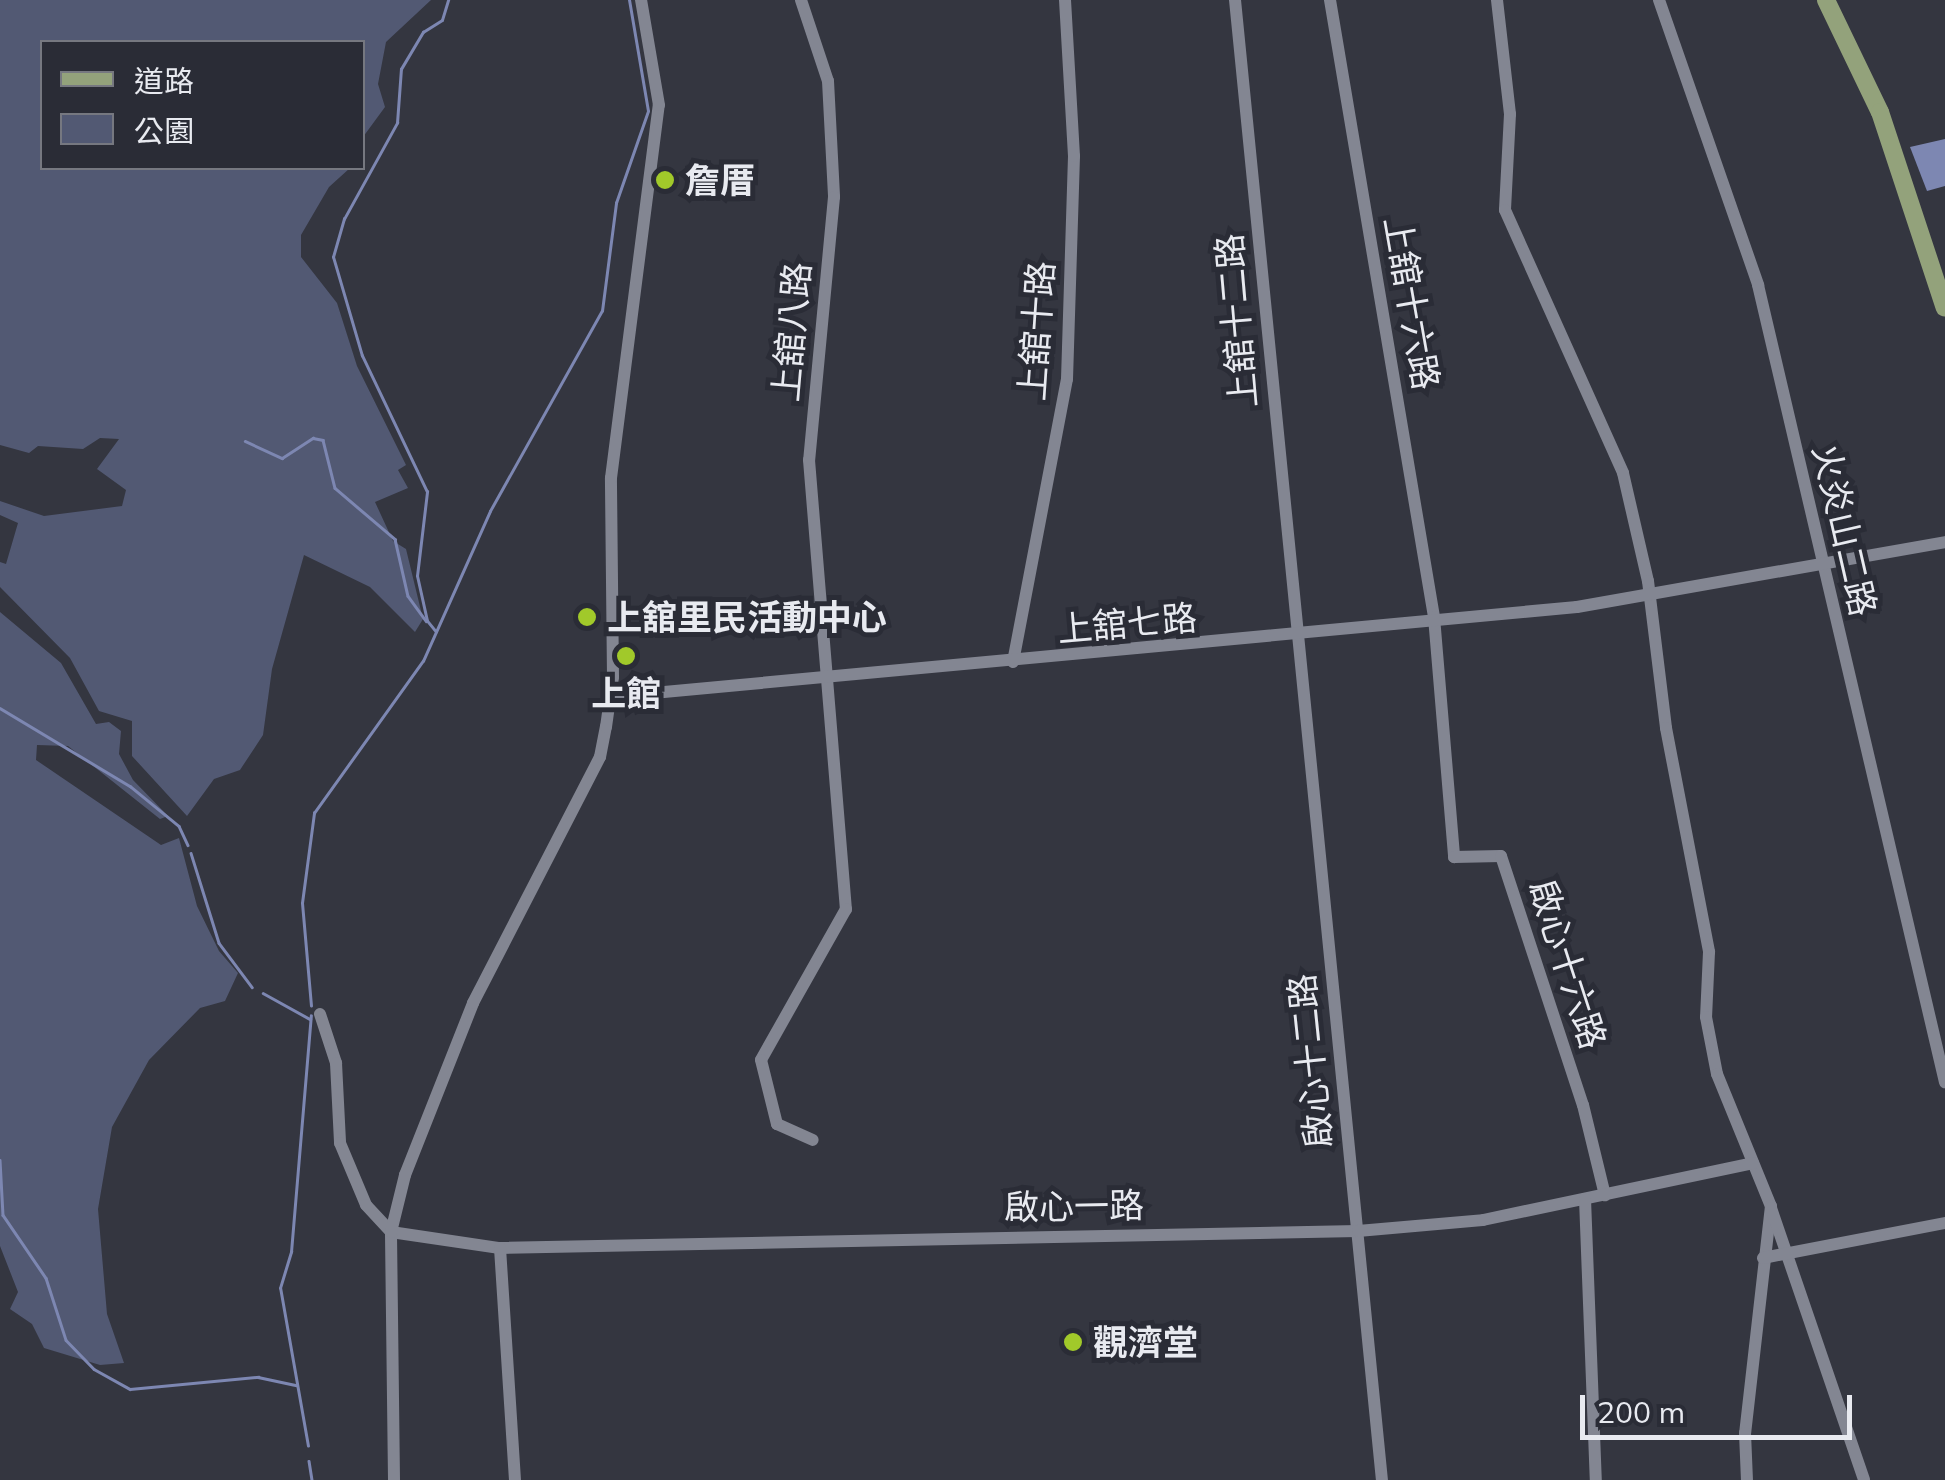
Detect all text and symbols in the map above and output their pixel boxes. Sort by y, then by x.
legend [40,40,365,170]
text: 道路 [134,62,194,100]
text: 公園 [134,112,194,150]
place label: 詹厝 [685,159,755,201]
marker: 詹厝 [654,169,676,191]
street label: 上舘十六路 [1376,213,1448,393]
street label: 上舘十二路 [1207,232,1265,410]
street label: 上舘八路 [764,260,818,404]
street label: 上舘十路 [1010,260,1062,402]
street label: 火炎山二路 [1805,440,1885,620]
place label: 上舘里民活動中心 [607,596,887,638]
street label: 上舘七路 [1055,596,1199,650]
marker: 上舘里民活動中心 [576,606,598,628]
marker: 上館 [615,645,637,667]
place label: 上館 [591,672,661,714]
street label: 啟心十六路 [1521,874,1615,1054]
street label: 啟心十二路 [1280,972,1340,1150]
street label: 啟心一路 [1004,1184,1144,1228]
place label: 觀濟堂 [1093,1321,1198,1363]
marker: 觀濟堂 [1062,1331,1084,1353]
scale bar [1585,1375,1858,1437]
text: 200 m [1597,1393,1685,1431]

